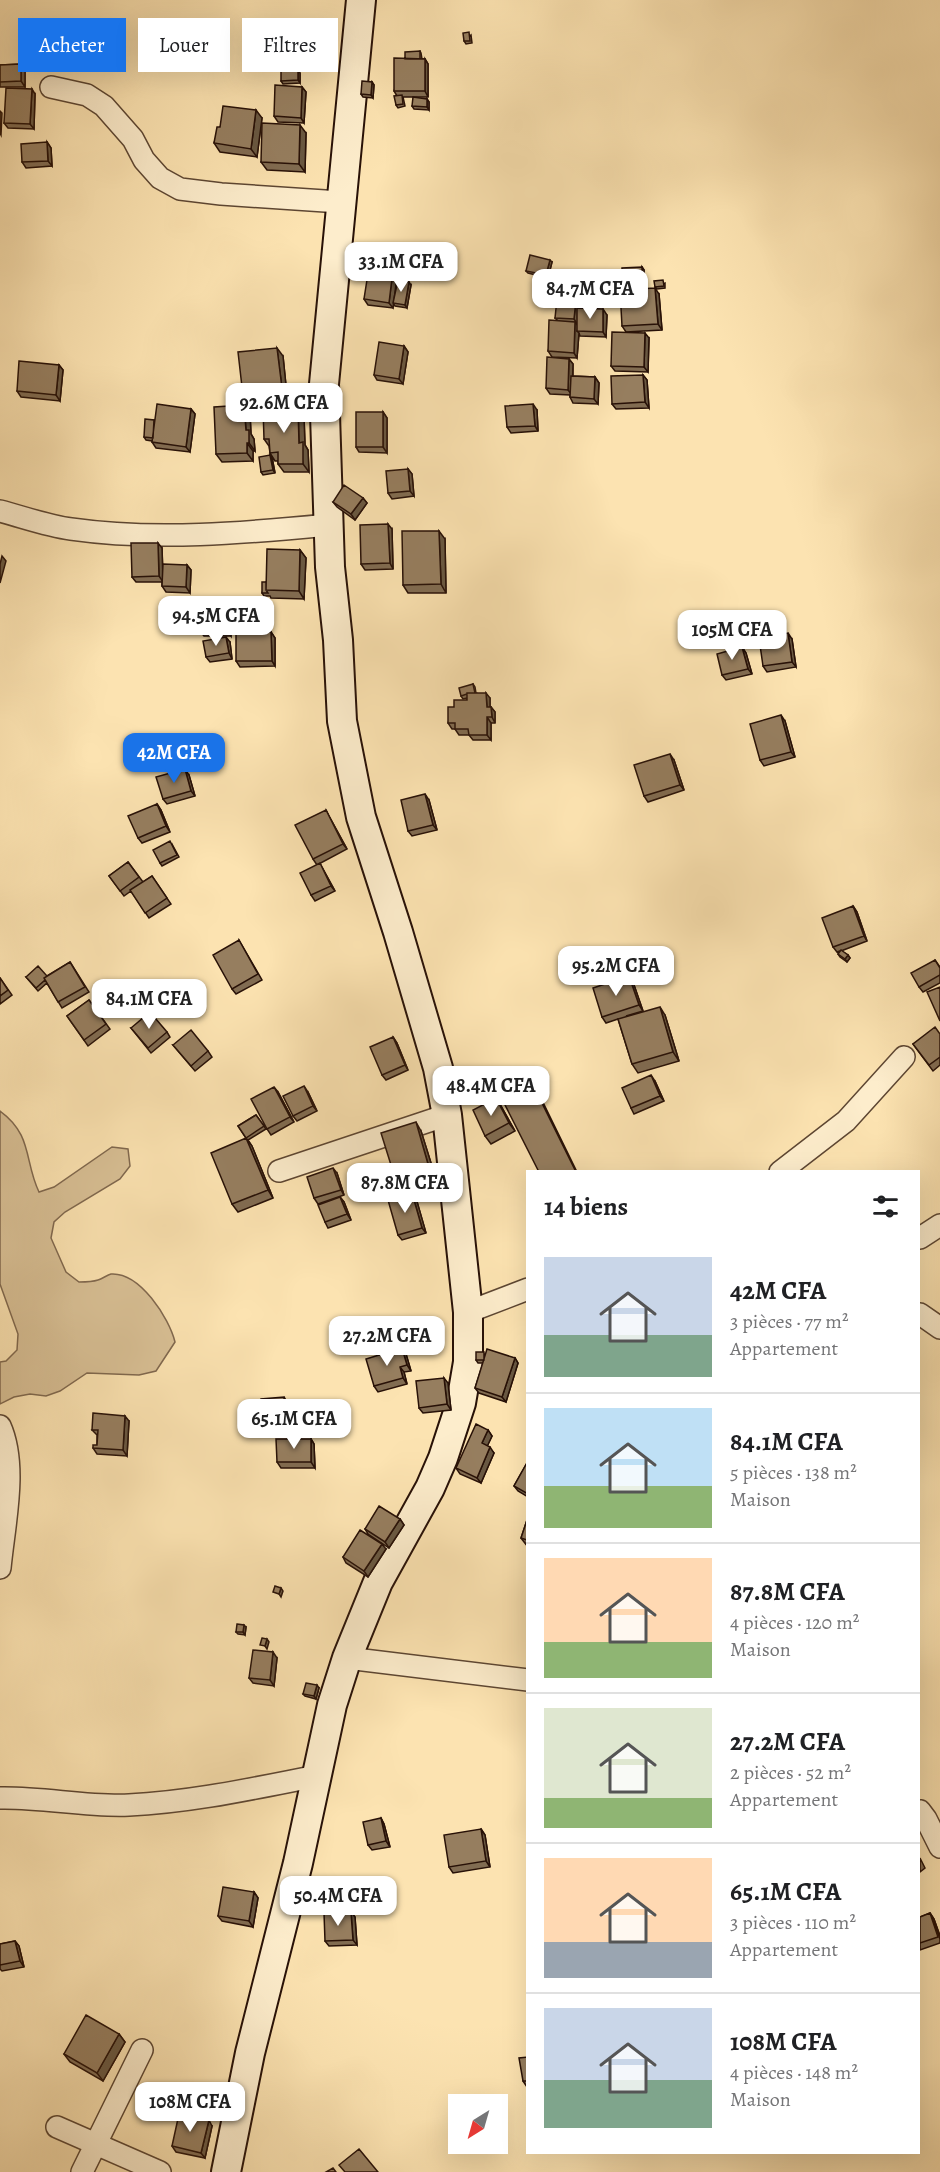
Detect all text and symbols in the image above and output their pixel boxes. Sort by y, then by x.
chip: Acheter [18,18,126,72]
chip: Louer [138,18,230,72]
chip: Filtres [242,18,338,72]
pin: 33.1M CFA [332,242,470,293]
text: 33.1M CFA [359,248,443,275]
pin: 84.7M CFA [521,269,659,320]
text: 84.7M CFA [546,275,634,302]
pin: 92.6M CFA [215,383,353,434]
text: 92.6M CFA [240,389,328,416]
pin: 94.5M CFA [147,596,285,647]
text: 94.5M CFA [172,602,260,629]
pin: 105M CFA [670,610,794,661]
text: 105M CFA [692,616,772,643]
pin: 42M CFA [119,733,229,784]
text: 42M CFA [137,739,211,766]
pin: 95.2M CFA [547,946,685,997]
text: 95.2M CFA [572,952,660,979]
pin: 84.1M CFA [80,979,218,1030]
text: 84.1M CFA [106,985,192,1012]
pin: 48.4M CFA [422,1066,560,1117]
text: 48.4M CFA [447,1072,535,1099]
pin: 87.8M CFA [336,1163,474,1214]
text: 87.8M CFA [361,1169,449,1196]
text: 14 biens [544,1189,628,1224]
icon: filters [869,1190,902,1223]
text: 42M CFA [730,1273,826,1308]
icon: home [592,1281,664,1353]
text: 3 pièces · 77 m² [730,1308,848,1335]
pin: 27.2M CFA [318,1316,456,1367]
text: 27.2M CFA [343,1322,431,1349]
text: Appartement [730,1335,838,1362]
pin: 65.1M CFA [225,1399,363,1450]
text: 65.1M CFA [251,1405,337,1432]
text: 84.1M CFA [730,1424,843,1459]
icon: home [592,1432,664,1504]
text: 5 pièces · 138 m² [730,1459,857,1486]
text: Maison [730,1486,791,1513]
text: 87.8M CFA [730,1574,845,1609]
icon: home [592,1582,664,1654]
text: 4 pièces · 120 m² [730,1609,859,1636]
text: Maison [730,1636,791,1663]
text: 27.2M CFA [730,1724,845,1759]
icon: home [592,1732,664,1804]
text: 2 pièces · 52 m² [730,1759,851,1786]
text: Appartement [730,1786,838,1813]
text: 65.1M CFA [730,1874,841,1909]
pin: 50.4M CFA [269,1876,407,1927]
text: 50.4M CFA [294,1882,382,1909]
icon: home [592,1882,664,1954]
text: 3 pièces · 110 m² [730,1909,856,1936]
text: Appartement [730,1936,838,1963]
text: 108M CFA [730,2024,836,2059]
icon: home [592,2032,664,2104]
text: 4 pièces · 148 m² [730,2059,858,2086]
pin: 108M CFA [128,2082,252,2133]
text: Maison [730,2086,791,2113]
text: 108M CFA [149,2088,231,2115]
north arrow [448,2094,508,2154]
map controls [448,2094,508,2154]

